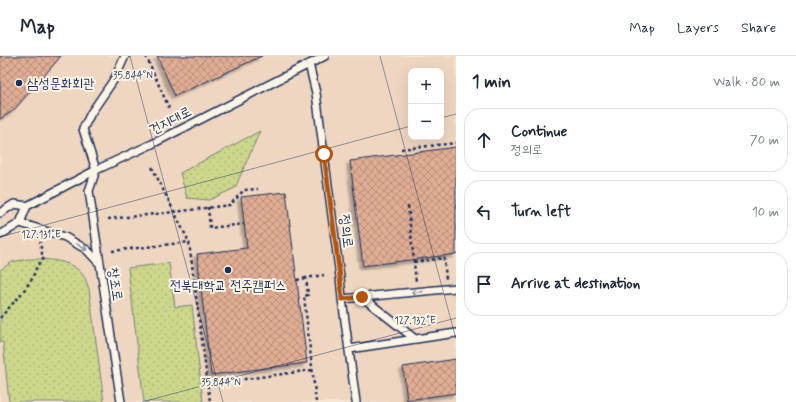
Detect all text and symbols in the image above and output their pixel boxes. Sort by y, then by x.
text: Map [20,15,55,40]
text: Map [629,19,655,37]
text: Layers [677,19,719,37]
text: Share [741,19,776,37]
map controls [408,68,444,140]
button: + [408,68,444,104]
text: 35.844°N [113,69,153,83]
text: 1 min [472,71,511,93]
text: Walk · 80 m [713,74,780,91]
place label: 삼성문화회관 [27,75,95,93]
marker: 삼성문화회관 [14,78,24,88]
street label: 건지대로 [146,103,195,139]
button: − [408,104,444,140]
text: Continue [511,122,567,142]
icon: ahead [473,129,495,151]
text: 70 m [750,132,779,149]
text: 정의로 [511,142,542,159]
route start [315,145,333,163]
icon: left [473,201,495,223]
text: Turn left [511,202,571,222]
text: 10 m [752,204,779,221]
street label: 정의로 [335,213,357,249]
text: 127.131°E [21,228,61,242]
one-way arrow [76,243,87,251]
marker: 전북대학교 전주캠퍼스 [223,265,233,275]
street label: 창조로 [103,266,127,302]
icon: arrive [473,273,495,295]
text: Arrive at destination [511,274,640,294]
place label: 전북대학교 전주캠퍼스 [170,277,286,295]
route end [353,288,371,306]
one-way arrow [411,288,424,295]
text: 127.132°E [394,314,436,328]
text: 35.844°N [201,376,241,390]

